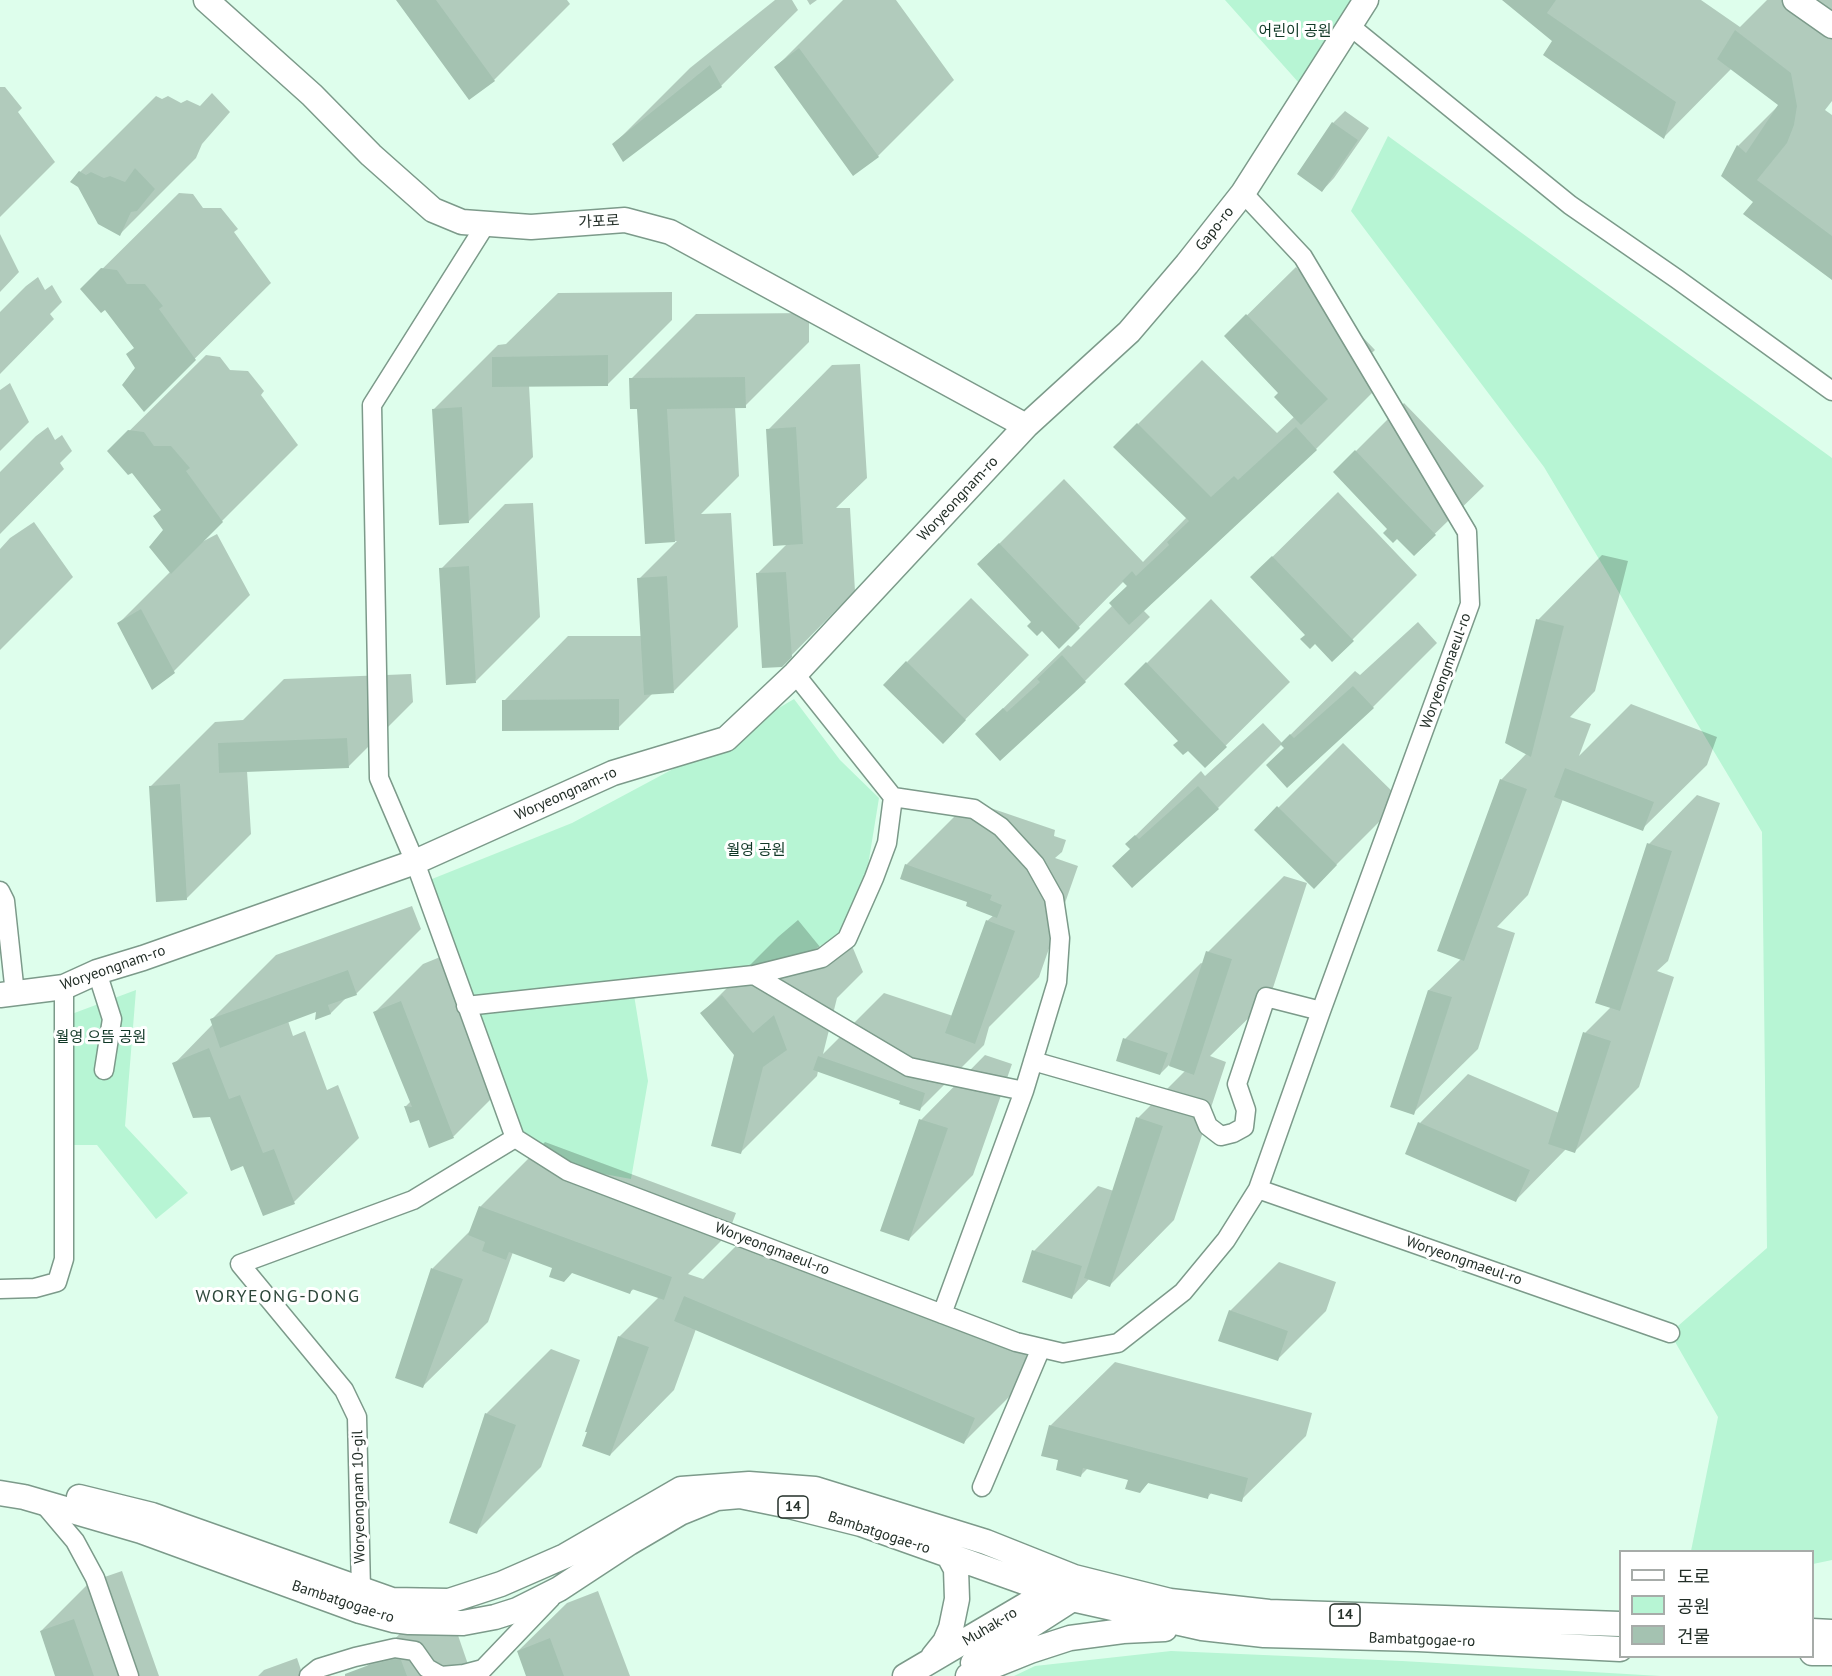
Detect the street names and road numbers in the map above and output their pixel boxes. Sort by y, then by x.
street label: Gapo-ro [1192,203,1238,255]
street label: 가포로 [578,212,620,232]
street label: Woryeongnam-ro [914,453,1002,545]
street label: Woryeongmaeul-ro [1417,611,1475,731]
street label: Woryeongnam-ro [512,763,620,825]
street label: Woryeongnam-ro [58,942,168,994]
street label: Woryeongmaeul-ro [712,1219,832,1279]
street label: Woryeongmaeul-ro [1404,1233,1524,1289]
street label: Woryeongnam 10-gil [349,1430,369,1564]
road number: 14 [778,1496,808,1518]
street label: Bambatgogae-ro [826,1508,932,1558]
street label: Bambatgogae-ro [290,1577,396,1627]
street label: Muhak-ro [959,1604,1021,1650]
road number: 14 [1330,1604,1360,1626]
street label: Bambatgogae-ro [1368,1629,1476,1651]

